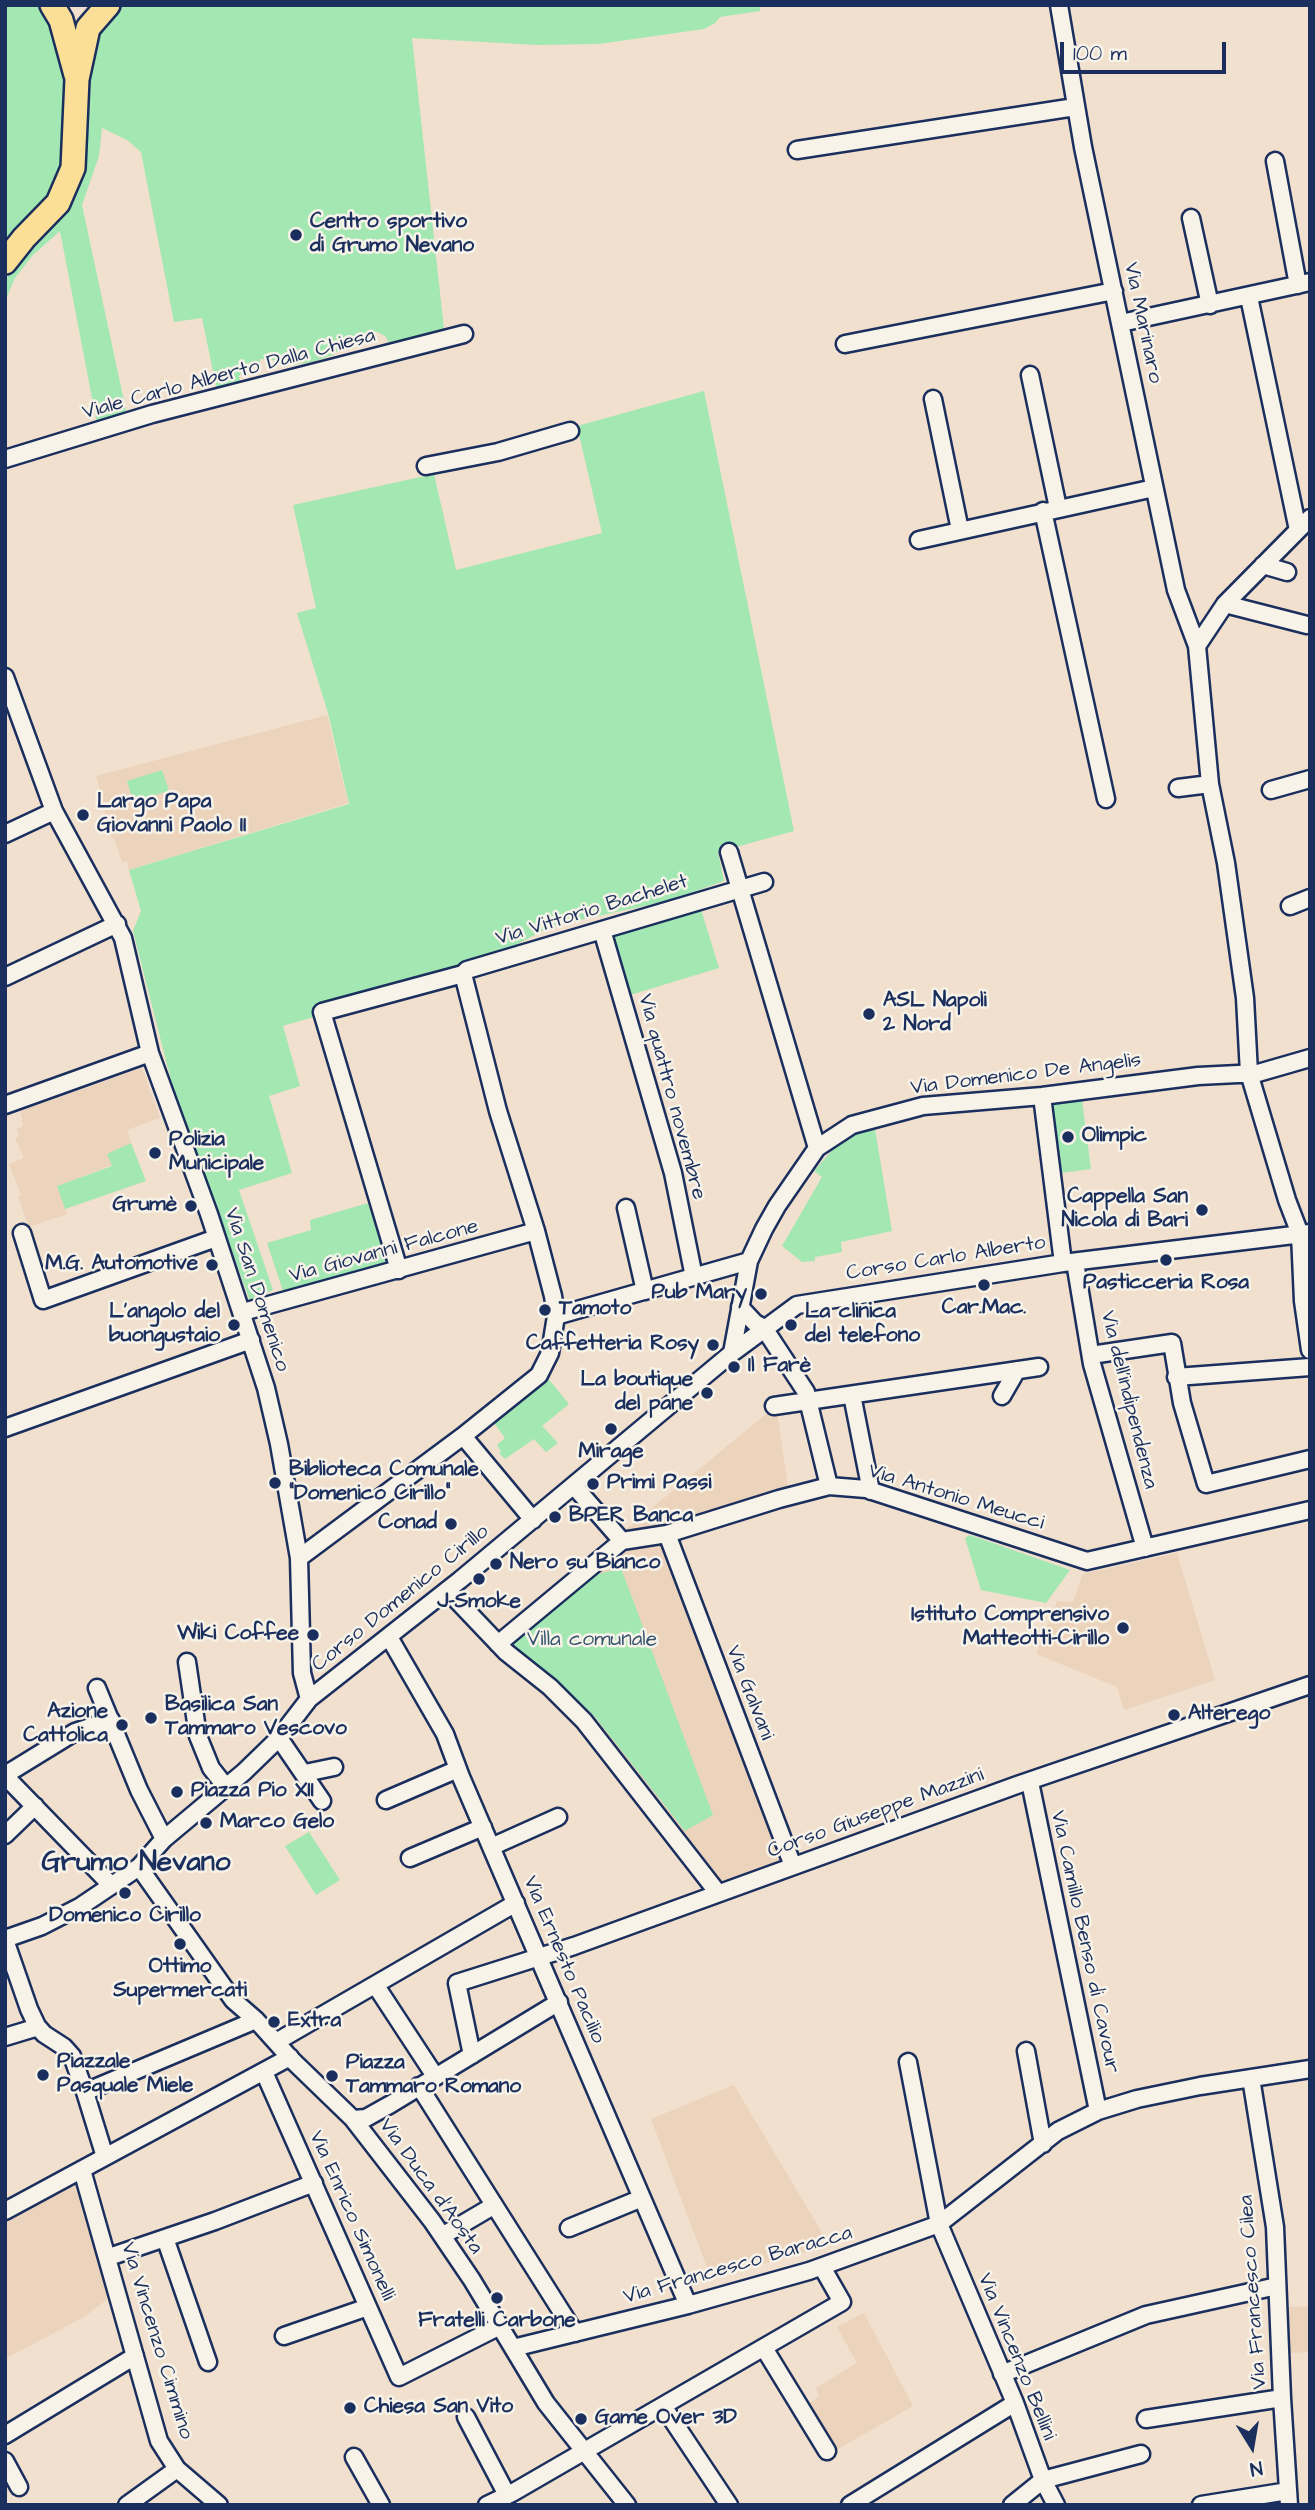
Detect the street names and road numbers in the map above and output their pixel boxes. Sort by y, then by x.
street label: Via Marinaro [1117,260,1167,386]
street label: Viale Carlo Alberto Dalla Chiesa [80,324,378,426]
street label: Via Vittorio Bachelet [493,870,691,952]
street label: Via quattro novembre [631,991,711,1203]
street label: Via Domenico De Angelis [909,1048,1143,1102]
street label: Via San Domenico [218,1205,294,1375]
street label: Via Giovanni Falcone [287,1215,481,1289]
street label: Corso Carlo Alberto [845,1231,1047,1287]
street label: Via dell'indipendenza [1094,1308,1162,1492]
street label: Via Antonio Meucci [865,1459,1047,1537]
street label: Corso Domenico Cirillo [307,1520,495,1678]
street label: Via Galvani [719,1642,779,1744]
street label: Corso Giuseppe Mazzini [764,1763,988,1865]
street label: Via Camillo Benso di Cavour [1044,1808,1124,2076]
street label: Via Ernesto Pacilio [516,1873,610,2047]
street label: Via Duca d'Aosta [372,2114,488,2260]
street label: Via Enrico Simonelli [302,2127,400,2305]
street label: Via Francesco Cilea [1235,2194,1273,2390]
street label: Via Francesco Baracca [621,2221,855,2311]
street label: Via Vincenzo Cimmino [114,2240,198,2442]
street label: Via Vincenzo Bellini [971,2270,1061,2444]

